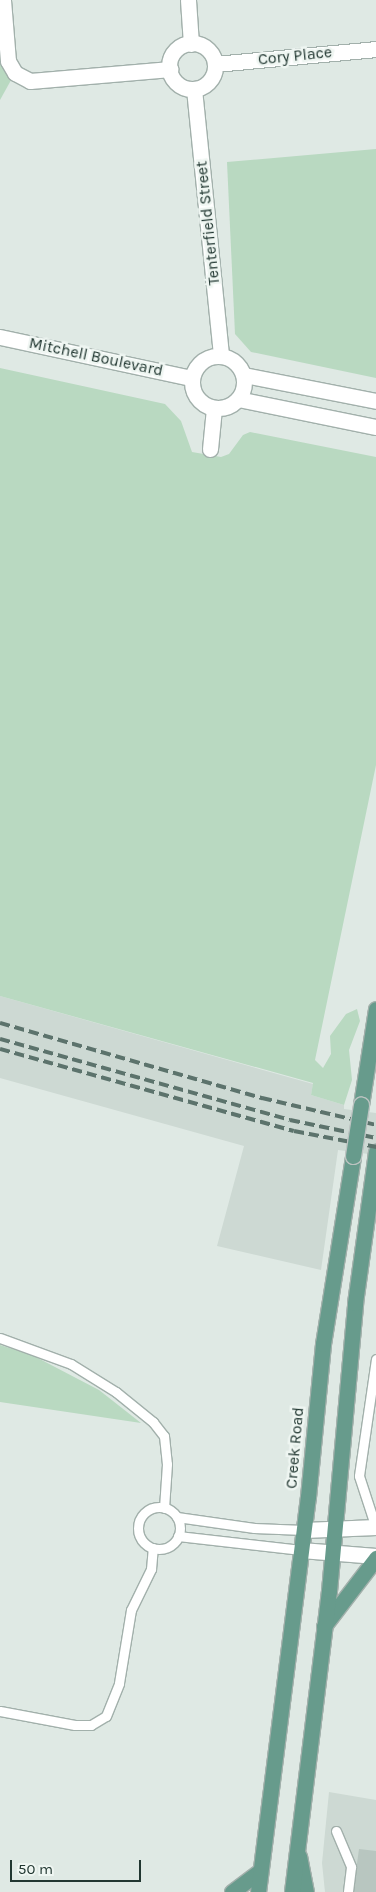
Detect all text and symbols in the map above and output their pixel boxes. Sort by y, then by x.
street label: Cory Place [257,43,333,69]
street label: Tenterfield Street [192,160,224,286]
street label: Mitchell Boulevard [27,333,165,381]
street label: Creek Road [282,1406,308,1490]
scale bar [12,1850,144,1882]
text: 50 m [18,1860,53,1878]

